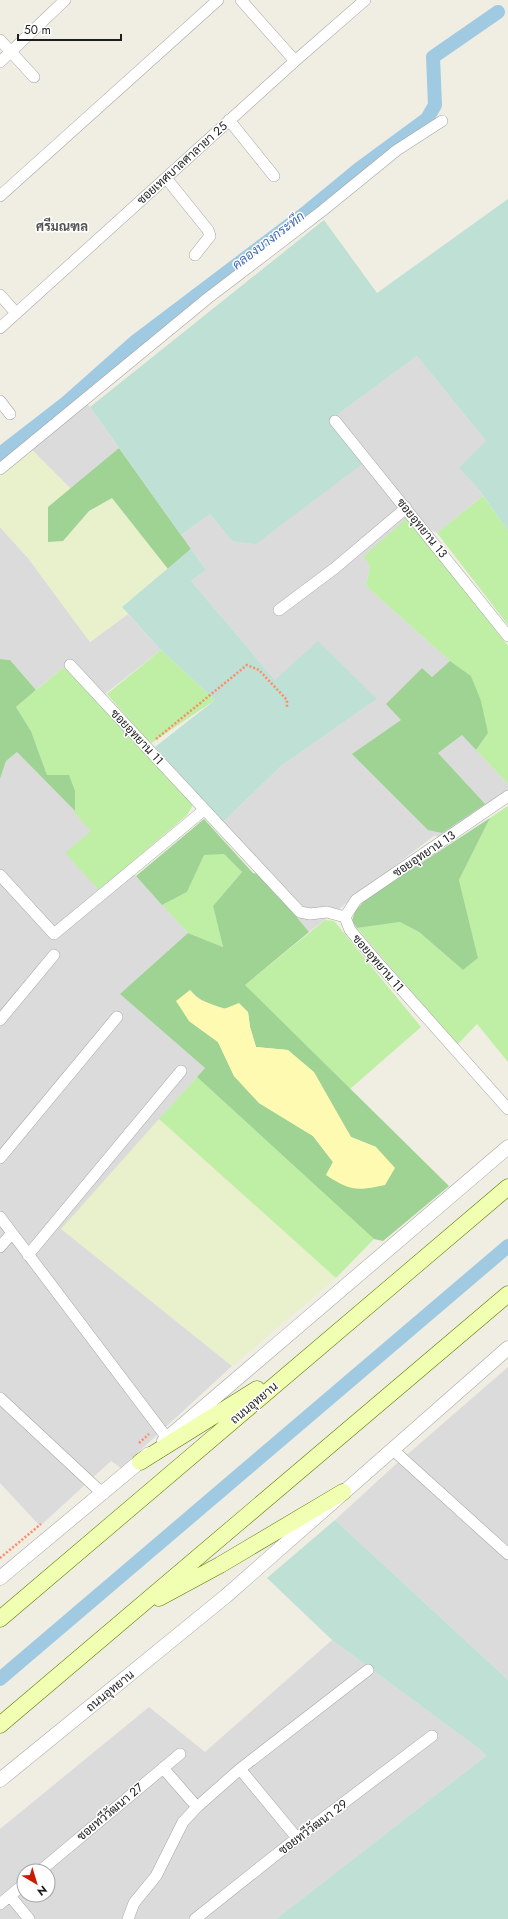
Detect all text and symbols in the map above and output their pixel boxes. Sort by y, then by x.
scale bar [18,16,121,42]
text: 50 m [24,21,51,39]
street label: ซอยเทศบาลศาลายา 25 [133,117,231,209]
water label: คลองบางกระทึก [228,207,308,274]
district label: ศรีมณฑล [36,217,88,236]
street label: ซอยอุทยาน 13 [392,494,452,562]
street label: ซอยอุทยาน 11 [106,705,168,769]
street label: ซอยอุทยาน 13 [389,826,459,882]
street label: ซอยอุทยาน 11 [348,930,408,996]
street label: ถนนอุทยาน [226,1377,282,1428]
street label: ถนนอุทยาน [82,1666,138,1716]
street label: ซอยทวีวัฒนา 27 [73,1778,148,1845]
street label: ซอยทวีวัฒนา 29 [275,1795,351,1859]
north arrow [16,1863,56,1903]
text: N [34,1882,51,1900]

